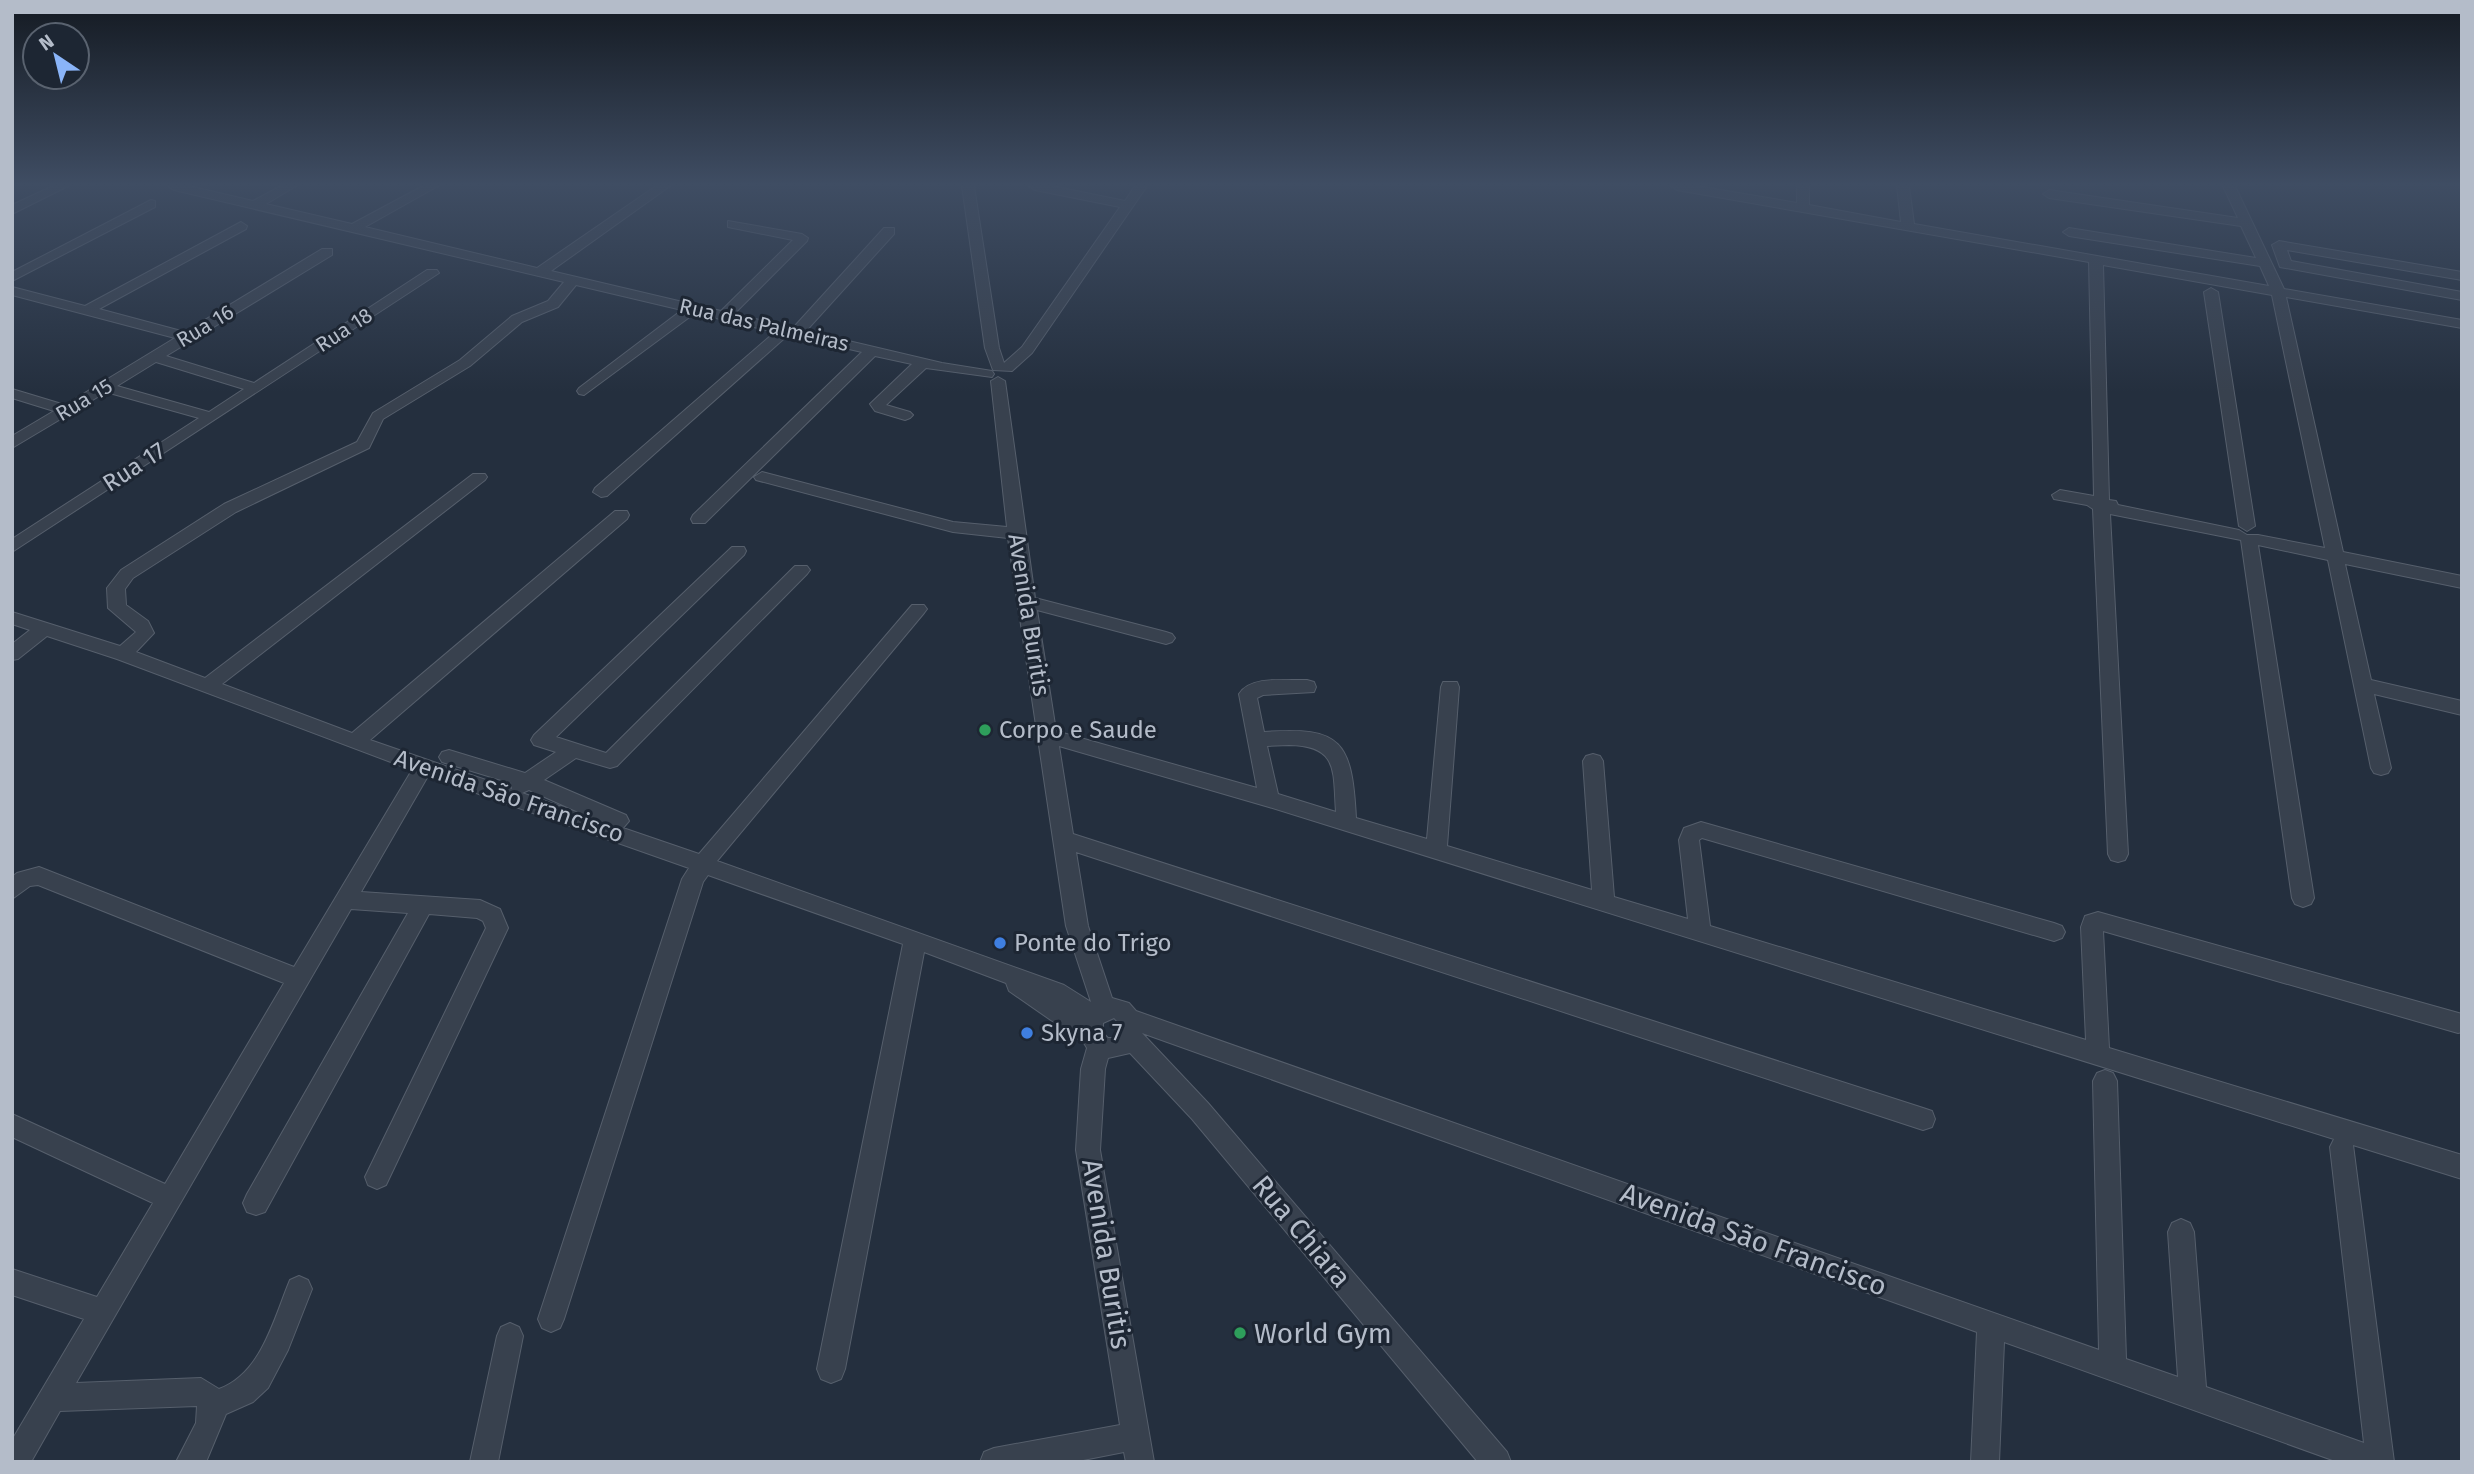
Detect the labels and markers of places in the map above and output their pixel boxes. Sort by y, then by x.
place label: Corpo e Saude [999,716,1157,744]
marker: Corpo e Saude [977,722,993,738]
place label: Ponte do Trigo [1014,929,1172,957]
marker: Ponte do Trigo [992,935,1008,951]
place label: Skyna 7 [1041,1019,1122,1047]
marker: Skyna 7 [1019,1025,1035,1041]
place label: World Gym [1254,1317,1392,1350]
marker: World Gym [1232,1325,1248,1341]

